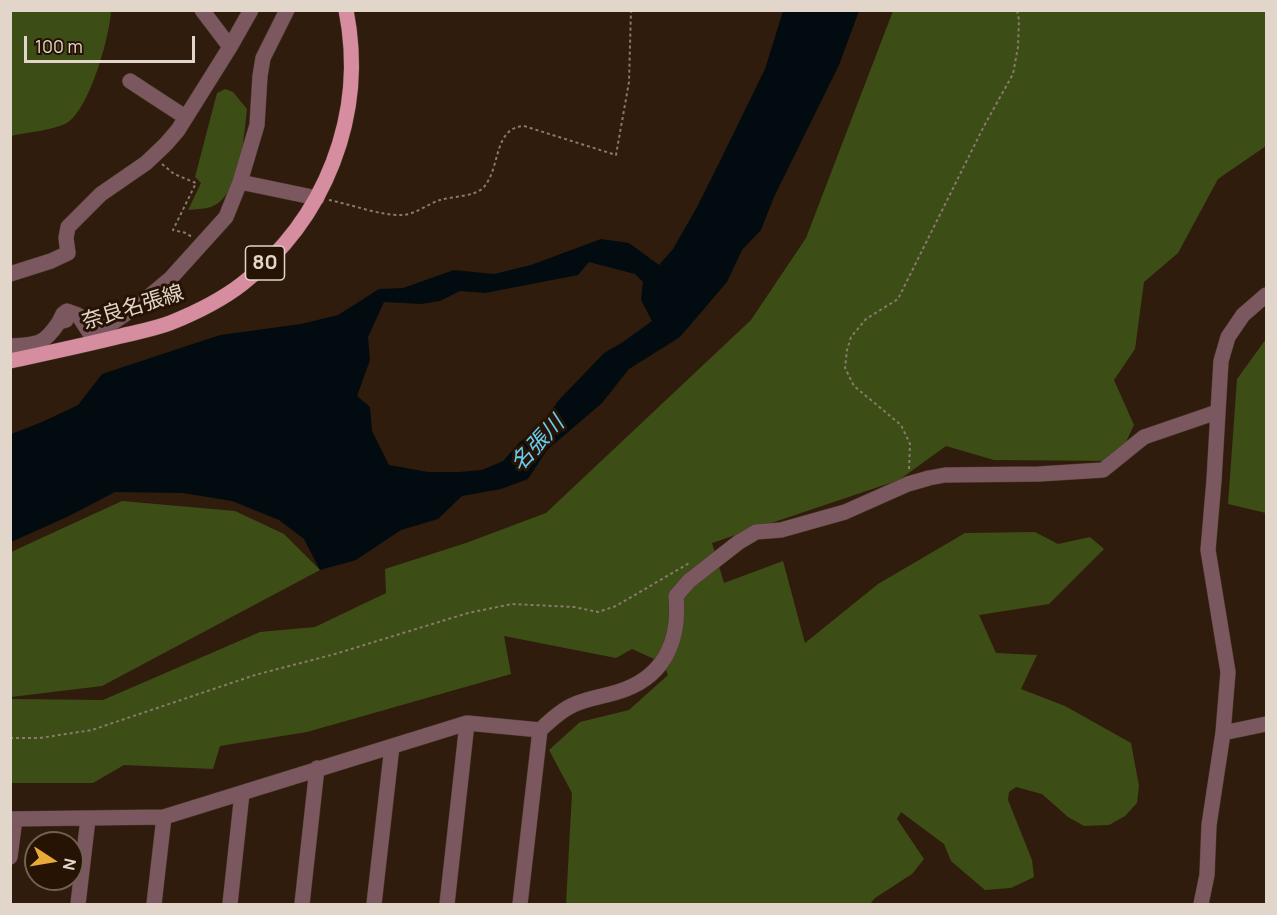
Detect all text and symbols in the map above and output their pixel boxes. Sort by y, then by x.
scale bar [27,24,198,62]
text: 100 m [35,34,83,58]
road number: 80 [246,246,284,280]
street label: 奈良名張線 [79,281,187,335]
water label: 名張川 [506,411,570,477]
north arrow [24,831,84,891]
text: N [58,856,82,872]

